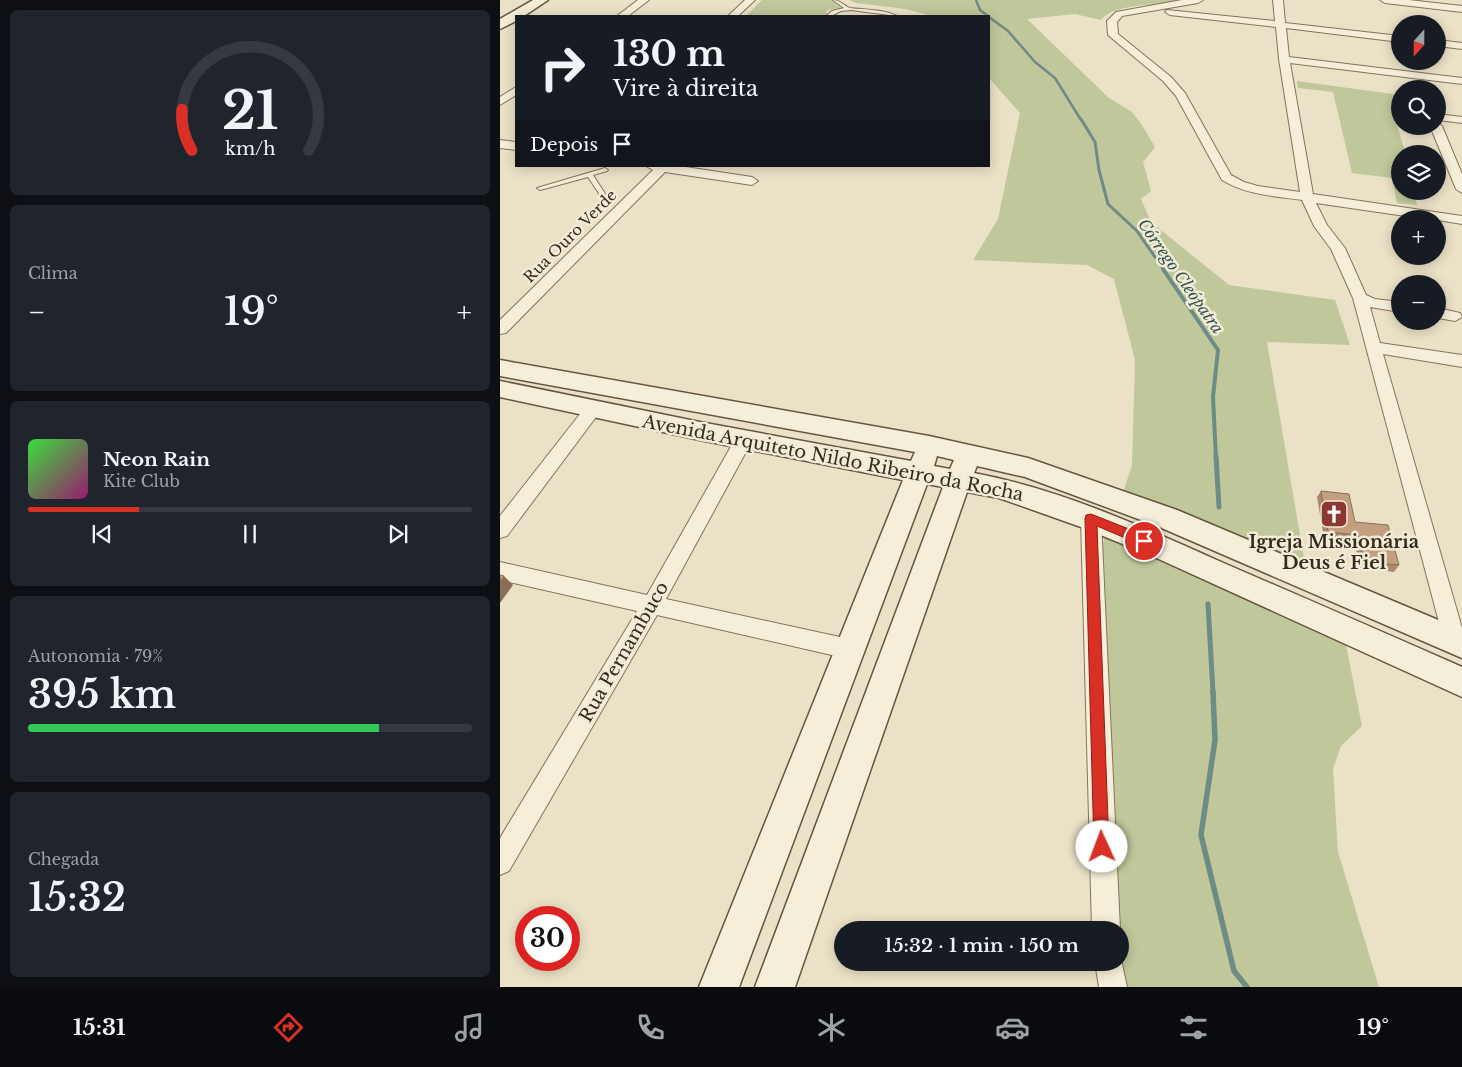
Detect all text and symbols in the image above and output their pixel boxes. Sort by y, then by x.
north arrow [1391,15,1446,70]
map controls [1391,15,1446,330]
text: 130 m [613,32,725,75]
icon: right [530,35,595,100]
text: Vire à direita [613,75,758,102]
text: 21 [222,79,278,143]
button: search [1391,80,1446,135]
icon: arrive [608,130,636,158]
text: Depois [530,133,598,156]
text: km/h [225,138,275,160]
button: layers [1391,145,1446,200]
street label: Rua Ouro Verde [519,185,621,287]
button: + [1391,210,1446,265]
water label: Córrego Cleópatra [1134,215,1228,337]
text: Clima [28,263,78,283]
button: − [1391,275,1446,330]
text: 19° [224,288,279,335]
text: − [28,295,46,330]
text: + [457,295,472,330]
street label: Avenida Arquiteto Nildo Ribeiro da Rocha [640,410,1025,506]
text: Neon Rain [103,448,210,471]
text: Kite Club [103,471,180,491]
church icon: Igreja Missionária Deus é Fiel [1319,499,1349,529]
icon: previous [88,520,116,548]
icon: pause [236,520,264,548]
icon: next [384,520,412,548]
pin [1123,520,1165,562]
icon: arrive [1130,527,1158,555]
place label: Igreja Missionária Deus é Fiel [1249,531,1420,574]
street label: Rua Pernambuco [575,578,673,726]
text: Autonomia · 79% [28,646,163,666]
text: 395 km [28,671,176,718]
position arrow [1075,820,1127,872]
text: Chegada [28,849,99,869]
text: 15:32 [28,874,126,921]
speed limit sign: 30 [515,906,580,971]
text: 15:32 · 1 min · 150 m [884,934,1079,957]
icon: directions [271,1010,306,1045]
icon: music [452,1010,487,1045]
icon: phone [633,1010,668,1045]
icon: climate [814,1010,849,1045]
icon: car [995,1010,1030,1045]
icon: filters [1176,1010,1211,1045]
text: 15:31 [73,1014,126,1041]
text: 19° [1357,1014,1389,1041]

